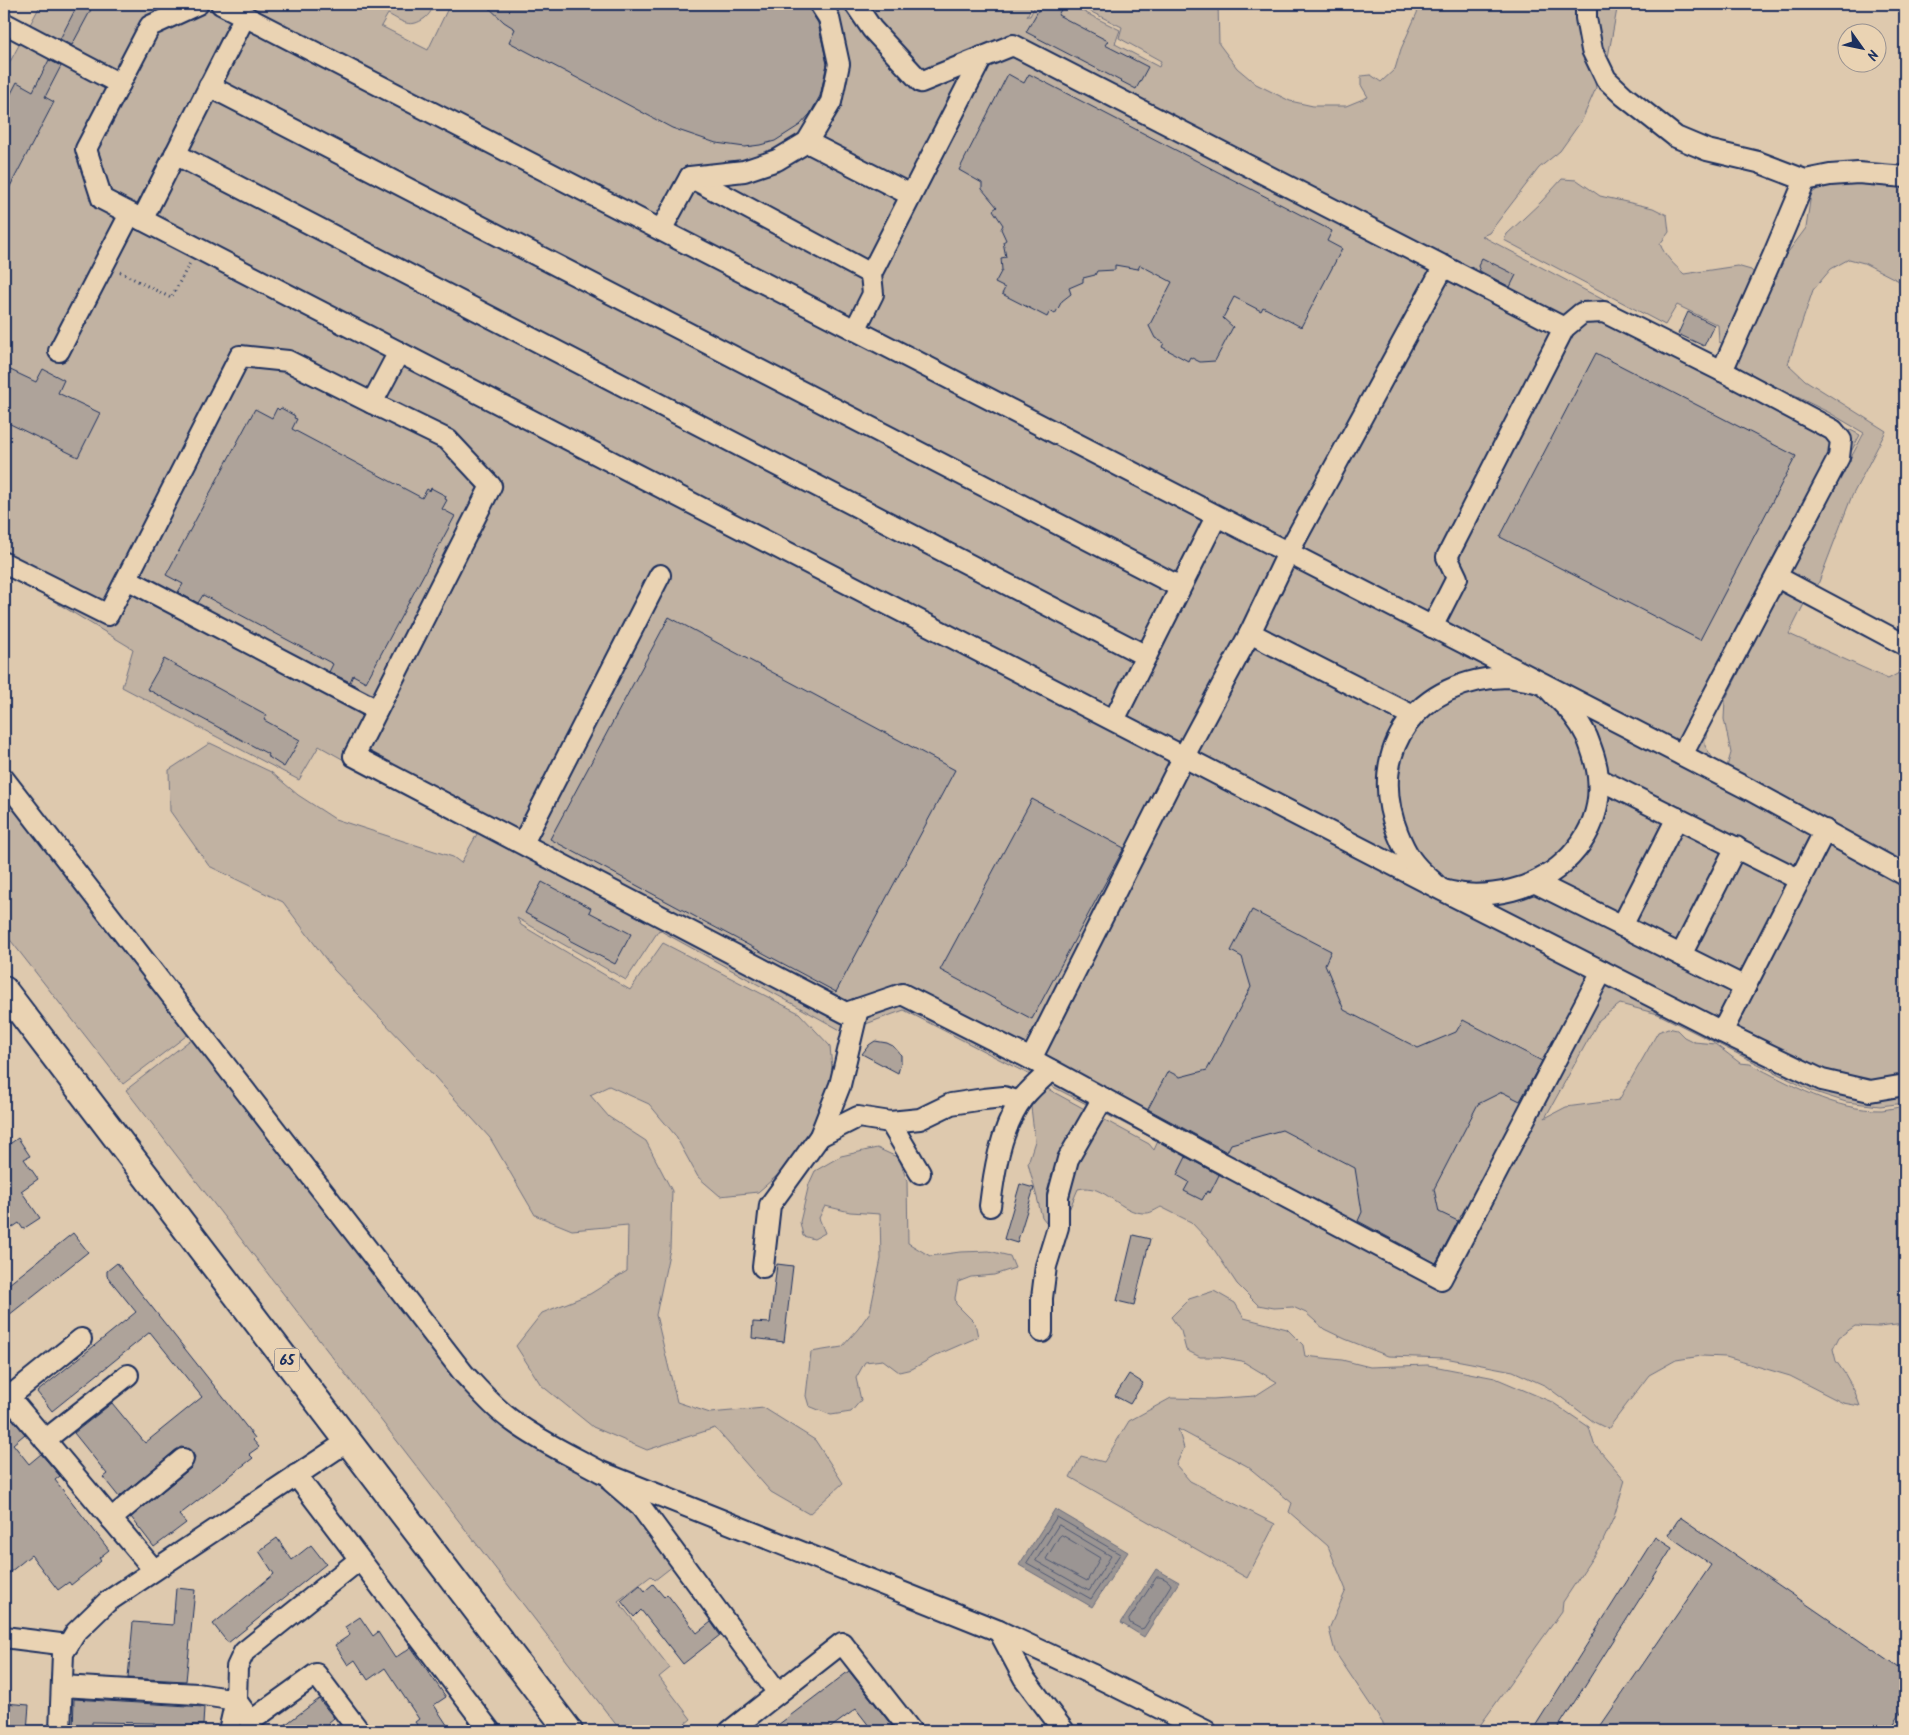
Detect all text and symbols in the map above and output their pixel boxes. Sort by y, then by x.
north arrow [1836,22,1886,72]
text: N [1860,45,1884,64]
road number: 65 [274,1348,300,1372]

